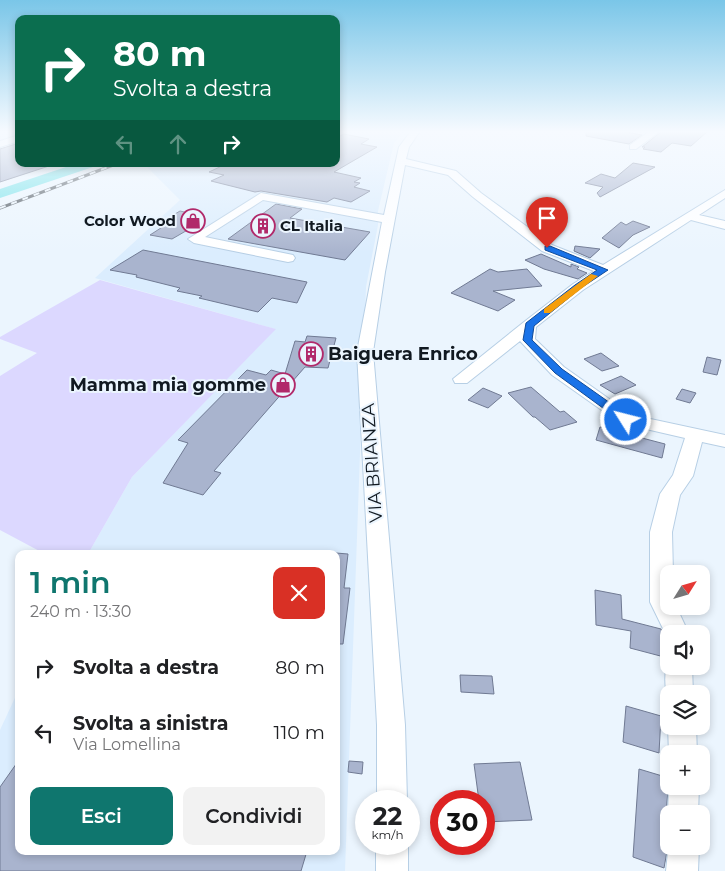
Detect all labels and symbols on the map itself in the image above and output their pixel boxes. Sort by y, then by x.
pin [526,197,568,248]
shop icon: Color Wood [180,208,206,234]
place label: Color Wood [84,211,176,230]
building icon: CL Italia [250,213,276,239]
place label: CL Italia [280,216,343,235]
building icon: Baiguera Enrico [298,341,324,367]
place label: Baiguera Enrico [328,343,478,365]
shop icon: Mamma mia gomme [270,372,296,398]
place label: Mamma mia gomme [70,374,266,396]
position arrow [599,393,651,445]
street label: VIA BRIANZA [357,403,387,523]
north arrow [660,565,710,615]
speed limit sign: 30 [430,790,495,855]

